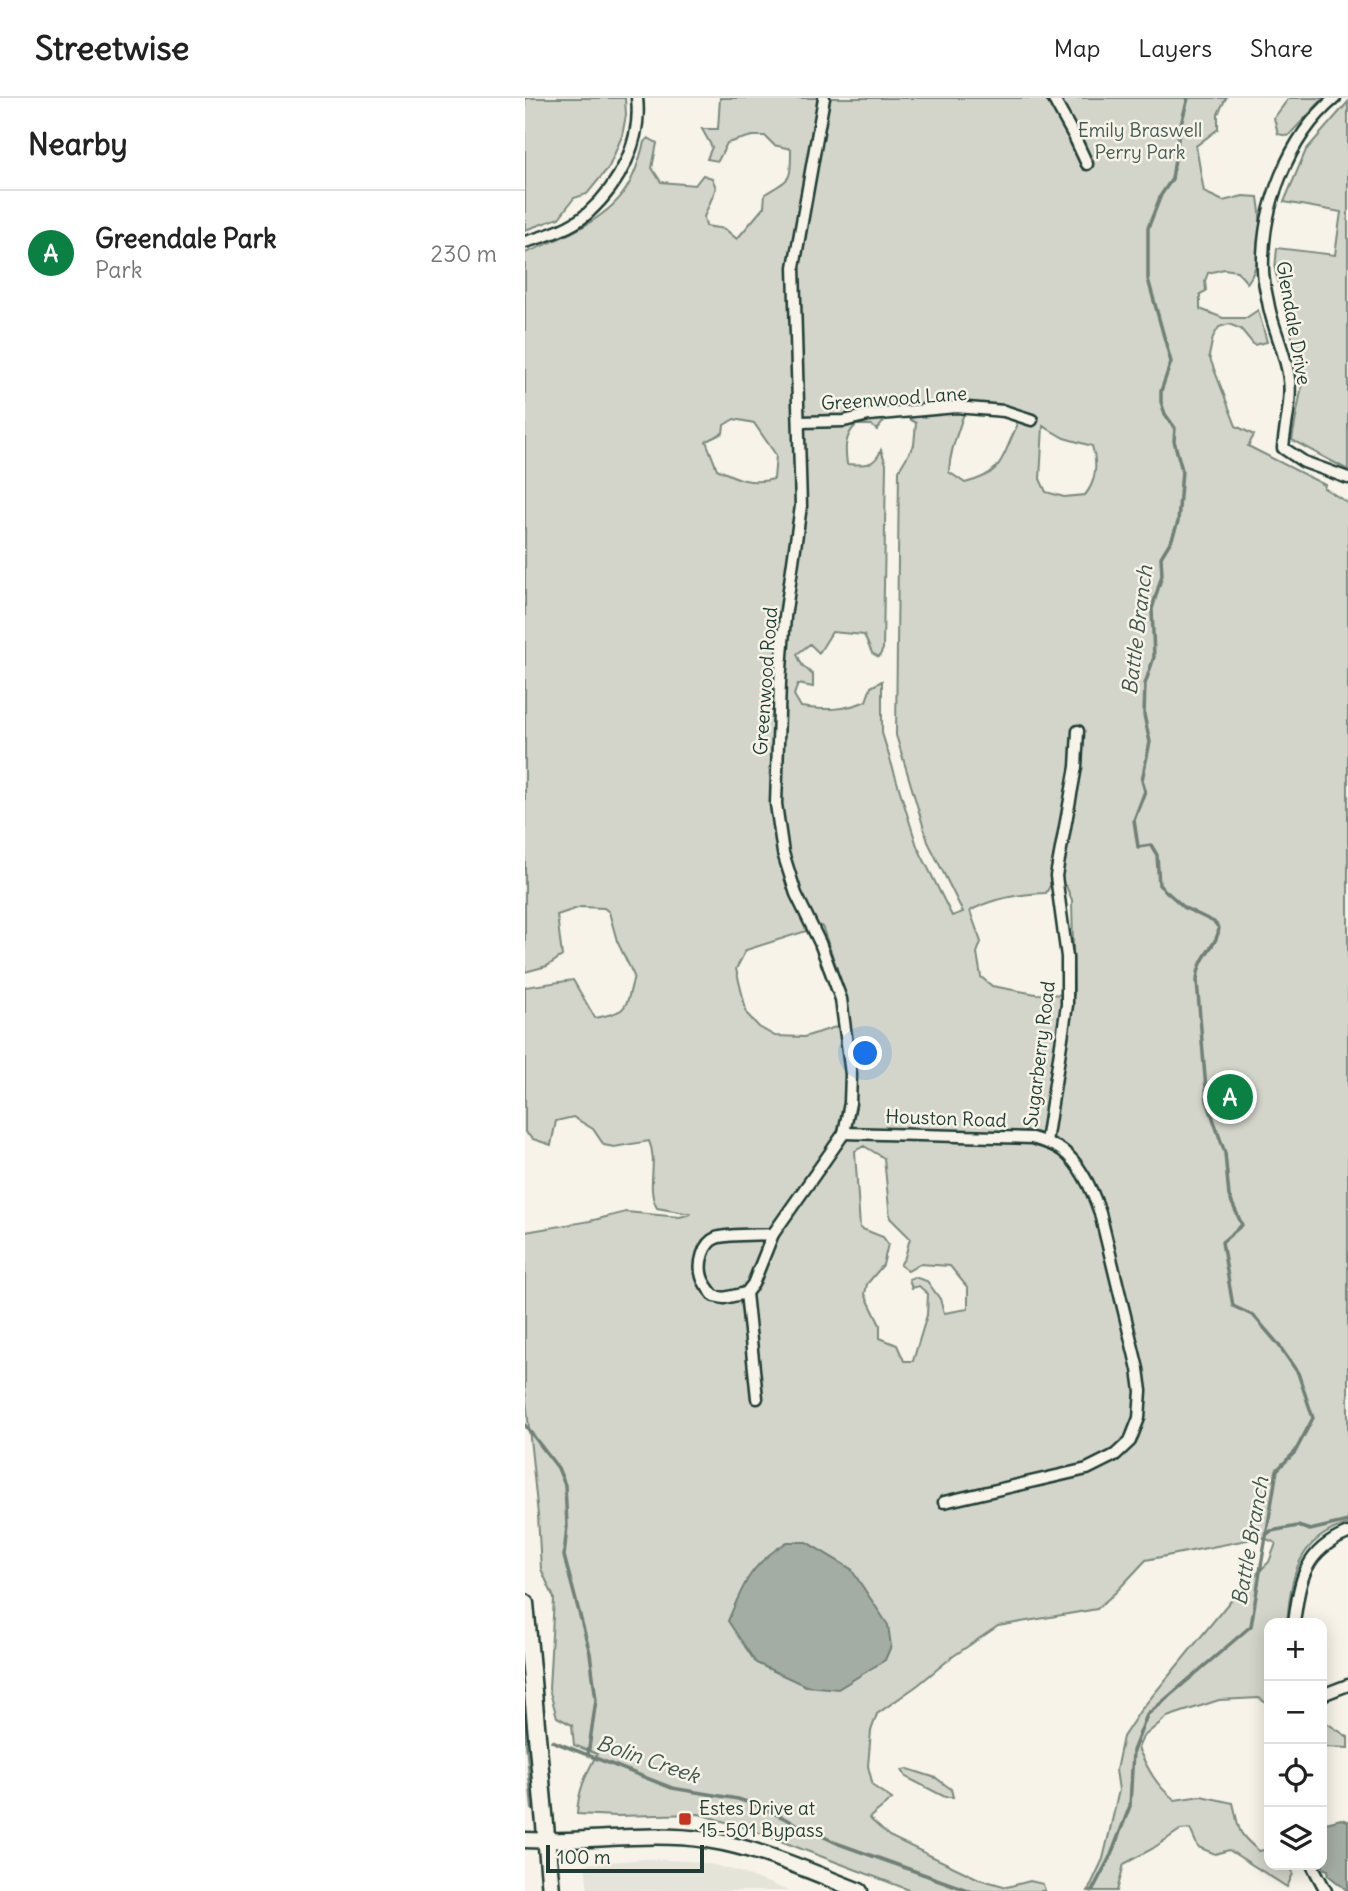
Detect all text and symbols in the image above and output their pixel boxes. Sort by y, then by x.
text: Streetwise [35,27,189,69]
text: Map [1054,33,1100,63]
text: Layers [1138,33,1212,63]
text: Share [1250,33,1313,63]
park label: Emily Braswell Perry Park [1078,118,1202,164]
text: Nearby [28,125,128,163]
text: Greendale Park [95,222,277,255]
text: A [44,239,58,268]
text: 230 m [431,239,497,268]
text: Park [95,255,143,284]
street label: Glendale Drive [1271,259,1317,387]
street label: Greenwood Lane [820,381,968,415]
water label: Battle Branch [1116,563,1158,696]
street label: Greenwood Road [748,606,782,756]
street label: Sugarberry Road [1018,980,1060,1128]
your location [848,1036,882,1070]
pin: A [1207,1071,1253,1123]
street label: Houston Road [885,1104,1007,1132]
water label: Battle Branch [1225,1474,1275,1607]
map controls [1264,1618,1327,1870]
button: + [1264,1618,1327,1681]
button: − [1264,1681,1327,1744]
water label: Bolin Creek [593,1729,704,1790]
button: locate [1264,1744,1327,1807]
place label: Estes Drive at 15-501 Bypass [699,1796,823,1842]
button: layers [1264,1807,1327,1870]
marker: Estes Drive at 15-501 Bypass [677,1811,693,1827]
scale bar [546,1842,703,1874]
text: 100 m [557,1845,611,1869]

